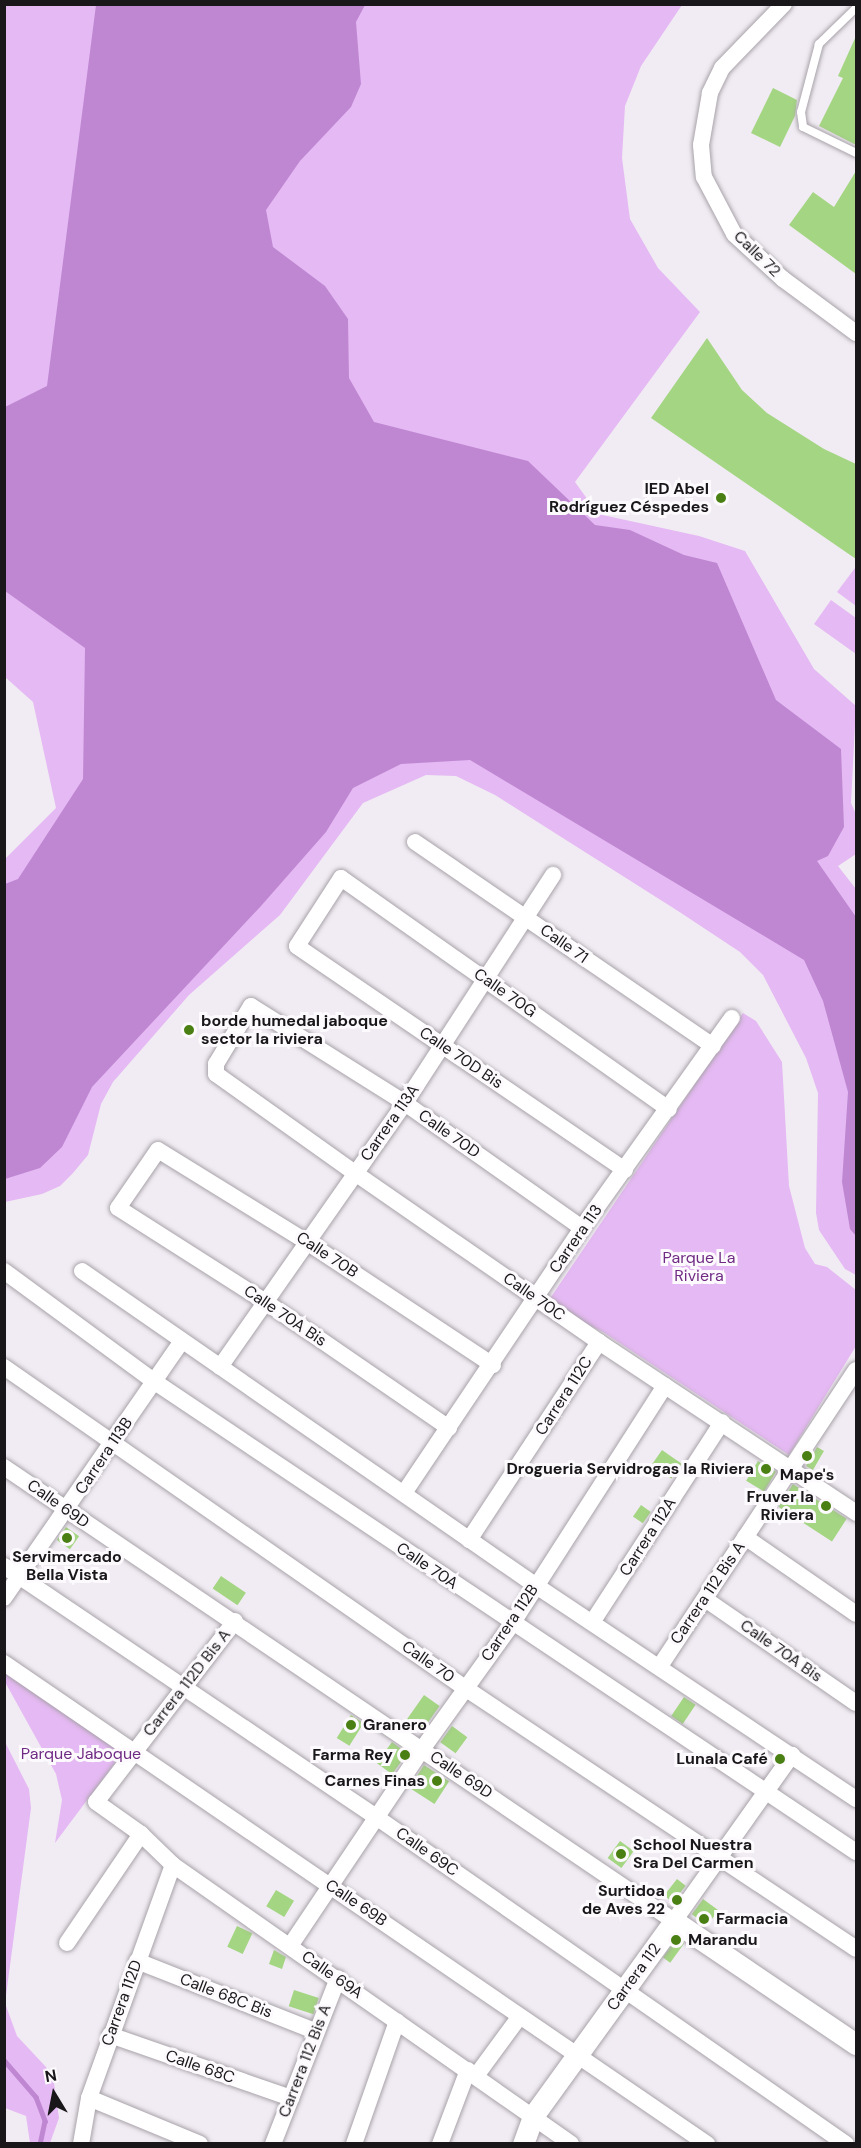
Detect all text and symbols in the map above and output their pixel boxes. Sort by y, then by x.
street label: Calle 72 [729,227,785,281]
place label: IED Abel Rodríguez Céspedes [549,479,709,517]
marker: IED Abel Rodríguez Céspedes [714,491,728,505]
street label: Calle 71 [536,921,592,967]
street label: Calle 70G [470,964,540,1022]
place label: borde humedal jaboque sector la riviera [201,1011,388,1049]
marker: borde humedal jaboque sector la riviera [182,1023,196,1037]
street label: Calle 70D Bis [416,1023,506,1093]
street label: Carrera 113A [357,1081,423,1165]
street label: Calle 70D [414,1106,484,1162]
street label: Carrera 113 [545,1201,607,1277]
street label: Calle 70B [293,1228,361,1282]
park label: Parque La Riviera [663,1248,735,1286]
street label: Calle 70C [499,1269,569,1325]
street label: Calle 70A Bis [240,1281,330,1351]
street label: Carrera 112C [531,1353,597,1439]
street label: Carrera 113B [71,1414,137,1498]
marker: Mape's [800,1449,814,1463]
place label: Drogueria Servidrogas la Riviera [506,1459,754,1479]
marker: Drogueria Servidrogas la Riviera [759,1462,773,1476]
place label: Mape's [780,1465,834,1485]
street label: Calle 69D [23,1476,93,1532]
place label: Fruver la Riviera [746,1487,814,1525]
street label: Carrera 112A [616,1494,680,1580]
marker: Fruver la Riviera [819,1499,833,1513]
marker: Servimercado Bella Vista [60,1531,74,1545]
street label: Calle 70A [393,1538,461,1594]
street label: Carrera 112 Bis A [667,1538,749,1648]
place label: Servimercado Bella Vista [12,1547,122,1585]
street label: Carrera 112B [477,1581,543,1665]
street label: Calle 70A Bis [736,1616,826,1686]
street label: Carrera 112D Bis A [139,1626,235,1740]
street label: Calle 70 [398,1637,458,1687]
place label: Granero [363,1715,427,1735]
marker: Granero [344,1718,358,1732]
park label: Parque Jaboque [21,1744,141,1764]
place label: Farma Rey [312,1745,393,1765]
street label: Calle 69D [426,1747,496,1803]
marker: Farma Rey [398,1748,412,1762]
place label: Lunala Café [676,1749,768,1769]
marker: Lunala Café [773,1752,787,1766]
place label: Carnes Finas [324,1771,425,1791]
marker: Carnes Finas [430,1774,444,1788]
street label: Calle 69C [392,1824,462,1880]
place label: School Nuestra Sra Del Carmen [633,1835,754,1873]
marker: School Nuestra Sra Del Carmen [614,1847,628,1861]
street label: Calle 69B [322,1875,390,1931]
place label: Surtidoa de Aves 22 [582,1881,665,1919]
marker: Surtidoa de Aves 22 [670,1893,684,1907]
place label: Farmacia [716,1909,788,1929]
marker: Farmacia [697,1912,711,1926]
place label: Marandu [688,1930,758,1950]
marker: Marandu [669,1933,683,1947]
street label: Carrera 112 [603,1939,665,2015]
street label: Calle 69A [298,1947,366,2003]
street label: Carrera 112D [98,1957,146,2049]
street label: Calle 68C Bis [177,1970,275,2022]
street label: Carrera 112 Bis A [275,2002,335,2120]
street label: Calle 68C [163,2046,237,2088]
north arrow [24,2064,84,2124]
text: N [43,2064,58,2087]

